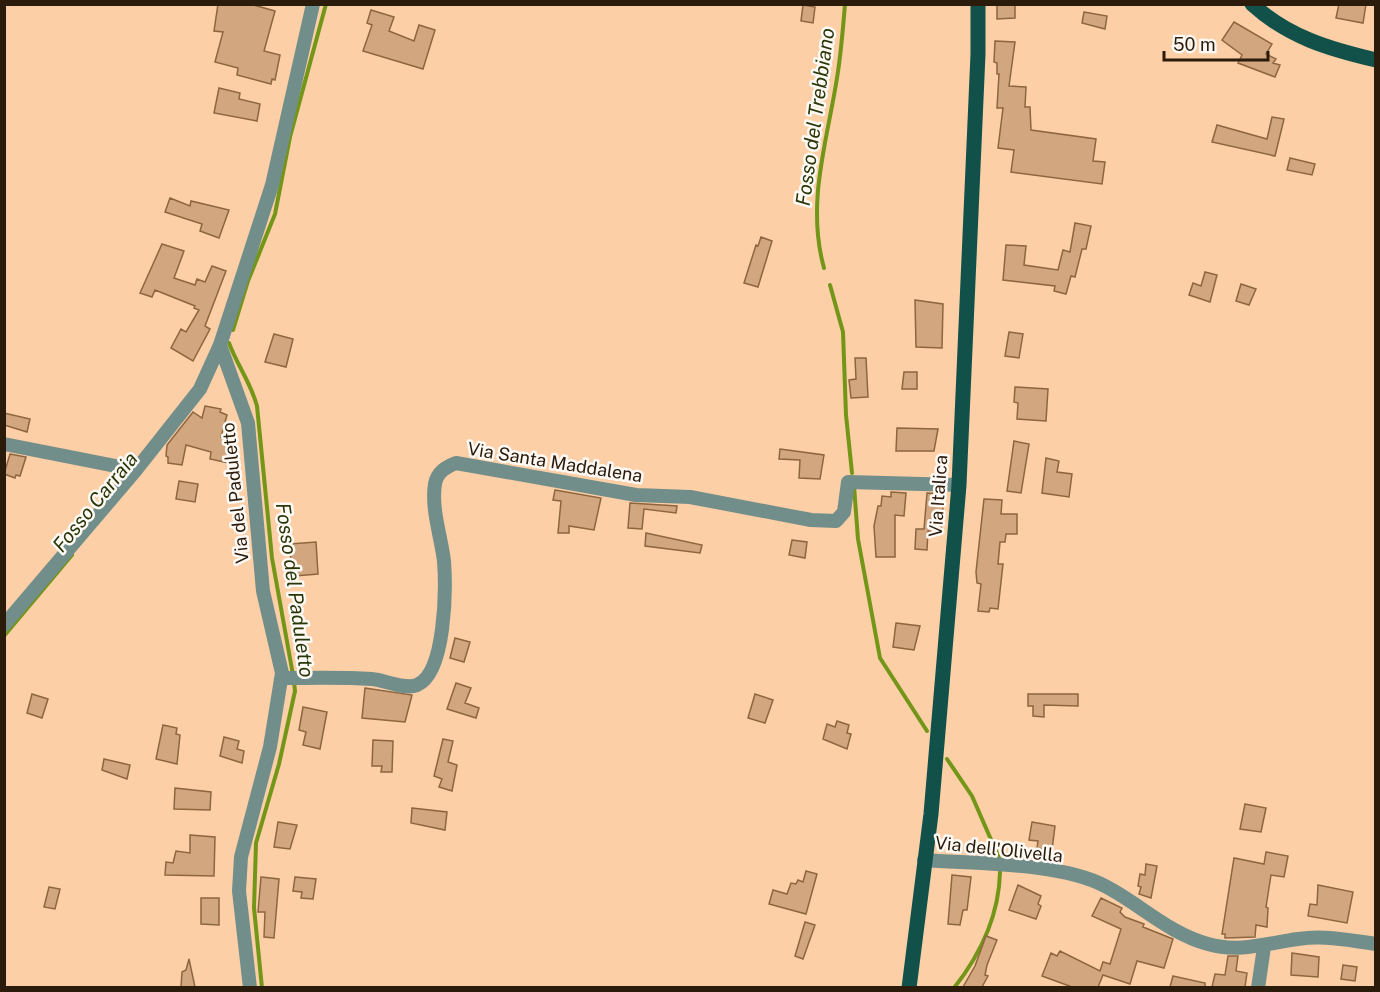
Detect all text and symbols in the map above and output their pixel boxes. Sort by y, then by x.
scale bar [1164,24,1268,62]
water label: Fosso del Trebbiano [791,26,839,208]
text: 50 m [1173,34,1216,55]
street label: Via del Paduletto [217,421,253,565]
street label: Via Santa Maddalena [466,438,644,486]
water label: Fosso Carraia [47,447,143,557]
street label: Via Italica [925,454,951,538]
water label: Fosso del Paduletto [271,501,319,679]
street label: Via dell'Olivella [934,832,1064,866]

